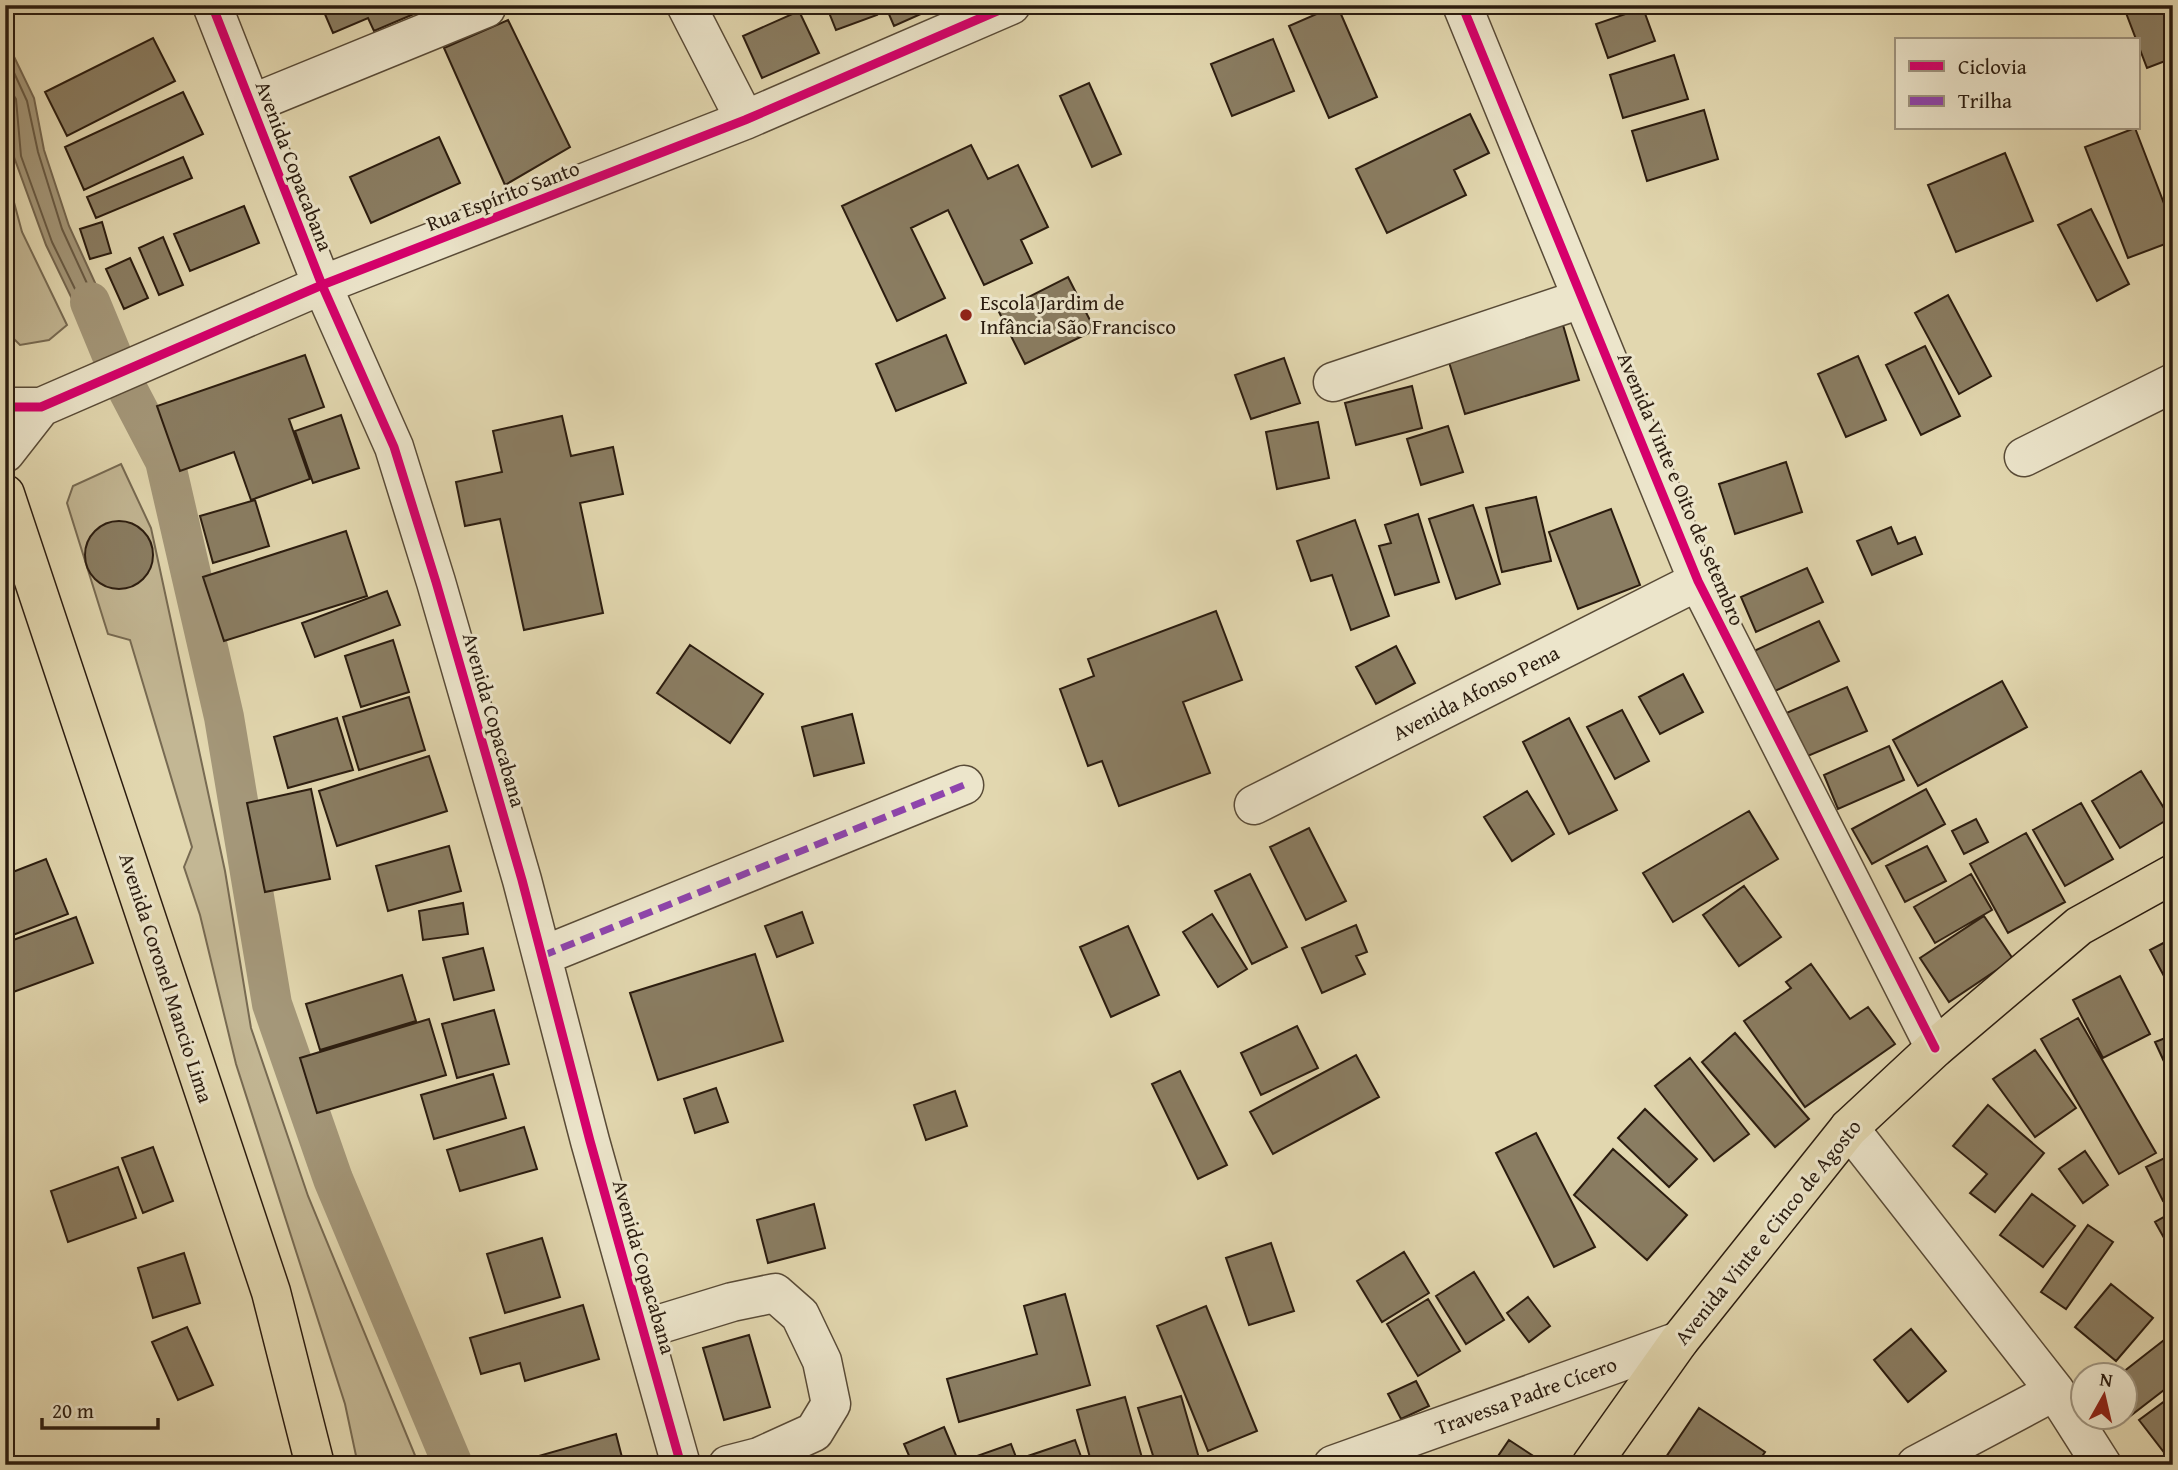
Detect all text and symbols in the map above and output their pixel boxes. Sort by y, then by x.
legend [1895,38,2140,130]
text: Ciclovia [1958,51,2027,82]
street label: Avenida Copacabana [248,76,341,256]
text: Trilha [1958,85,2012,116]
street label: Rua Espírito Santo [422,152,584,239]
place label: Escola Jardim de Infância São Francisco [980,287,1176,342]
marker: Escola Jardim de Infância São Francisco [958,307,974,323]
street label: Avenida Vinte e Oito de Setembro [1610,347,1753,630]
street label: Avenida Copacabana [455,629,534,811]
street label: Avenida Afonso Pena [1387,637,1565,748]
street label: Avenida Coronel Mancio Lima [111,849,222,1107]
street label: Avenida Vinte e Cinco de Agosto [1667,1112,1869,1351]
street label: Avenida Copacabana [605,1176,684,1358]
street label: Travessa Padre Cícero [1430,1348,1621,1443]
north arrow [2070,1362,2140,1432]
text: N [2098,1364,2115,1394]
scale bar [42,1386,158,1430]
text: 20 m [52,1395,94,1426]

